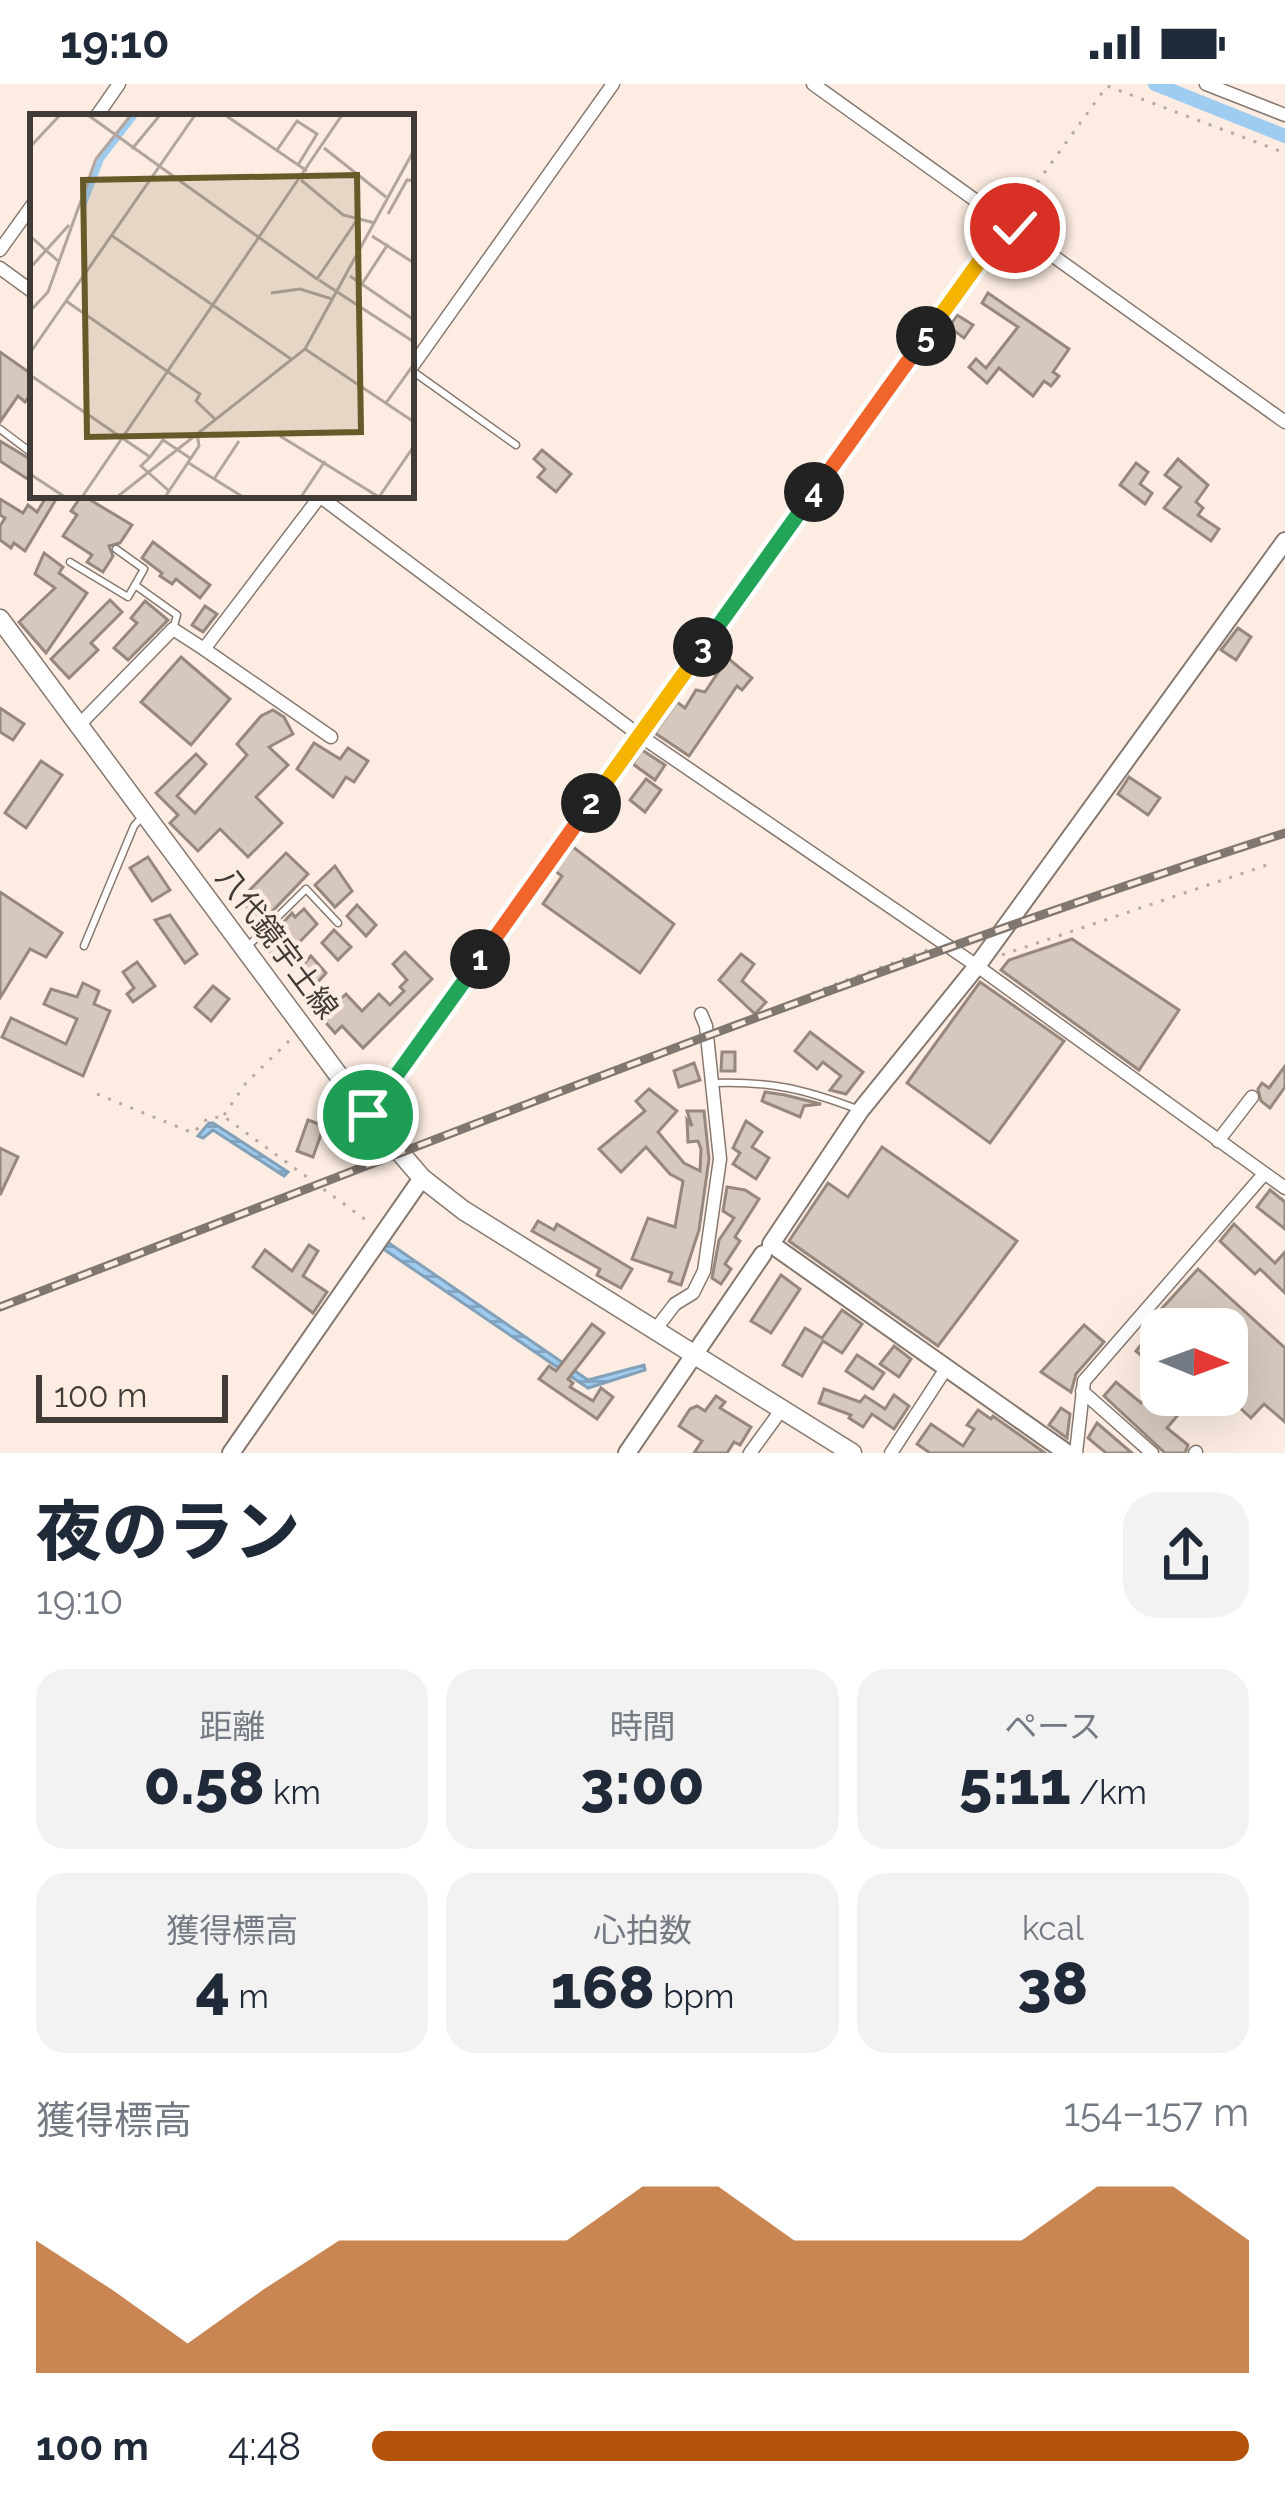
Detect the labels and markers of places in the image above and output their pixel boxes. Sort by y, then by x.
pin [964,177,1066,279]
pin: 5 [896,306,956,366]
pin: 4 [784,462,844,522]
pin: 3 [673,617,733,677]
pin: 2 [561,773,621,833]
pin: 1 [450,929,510,989]
pin [317,1064,419,1166]

